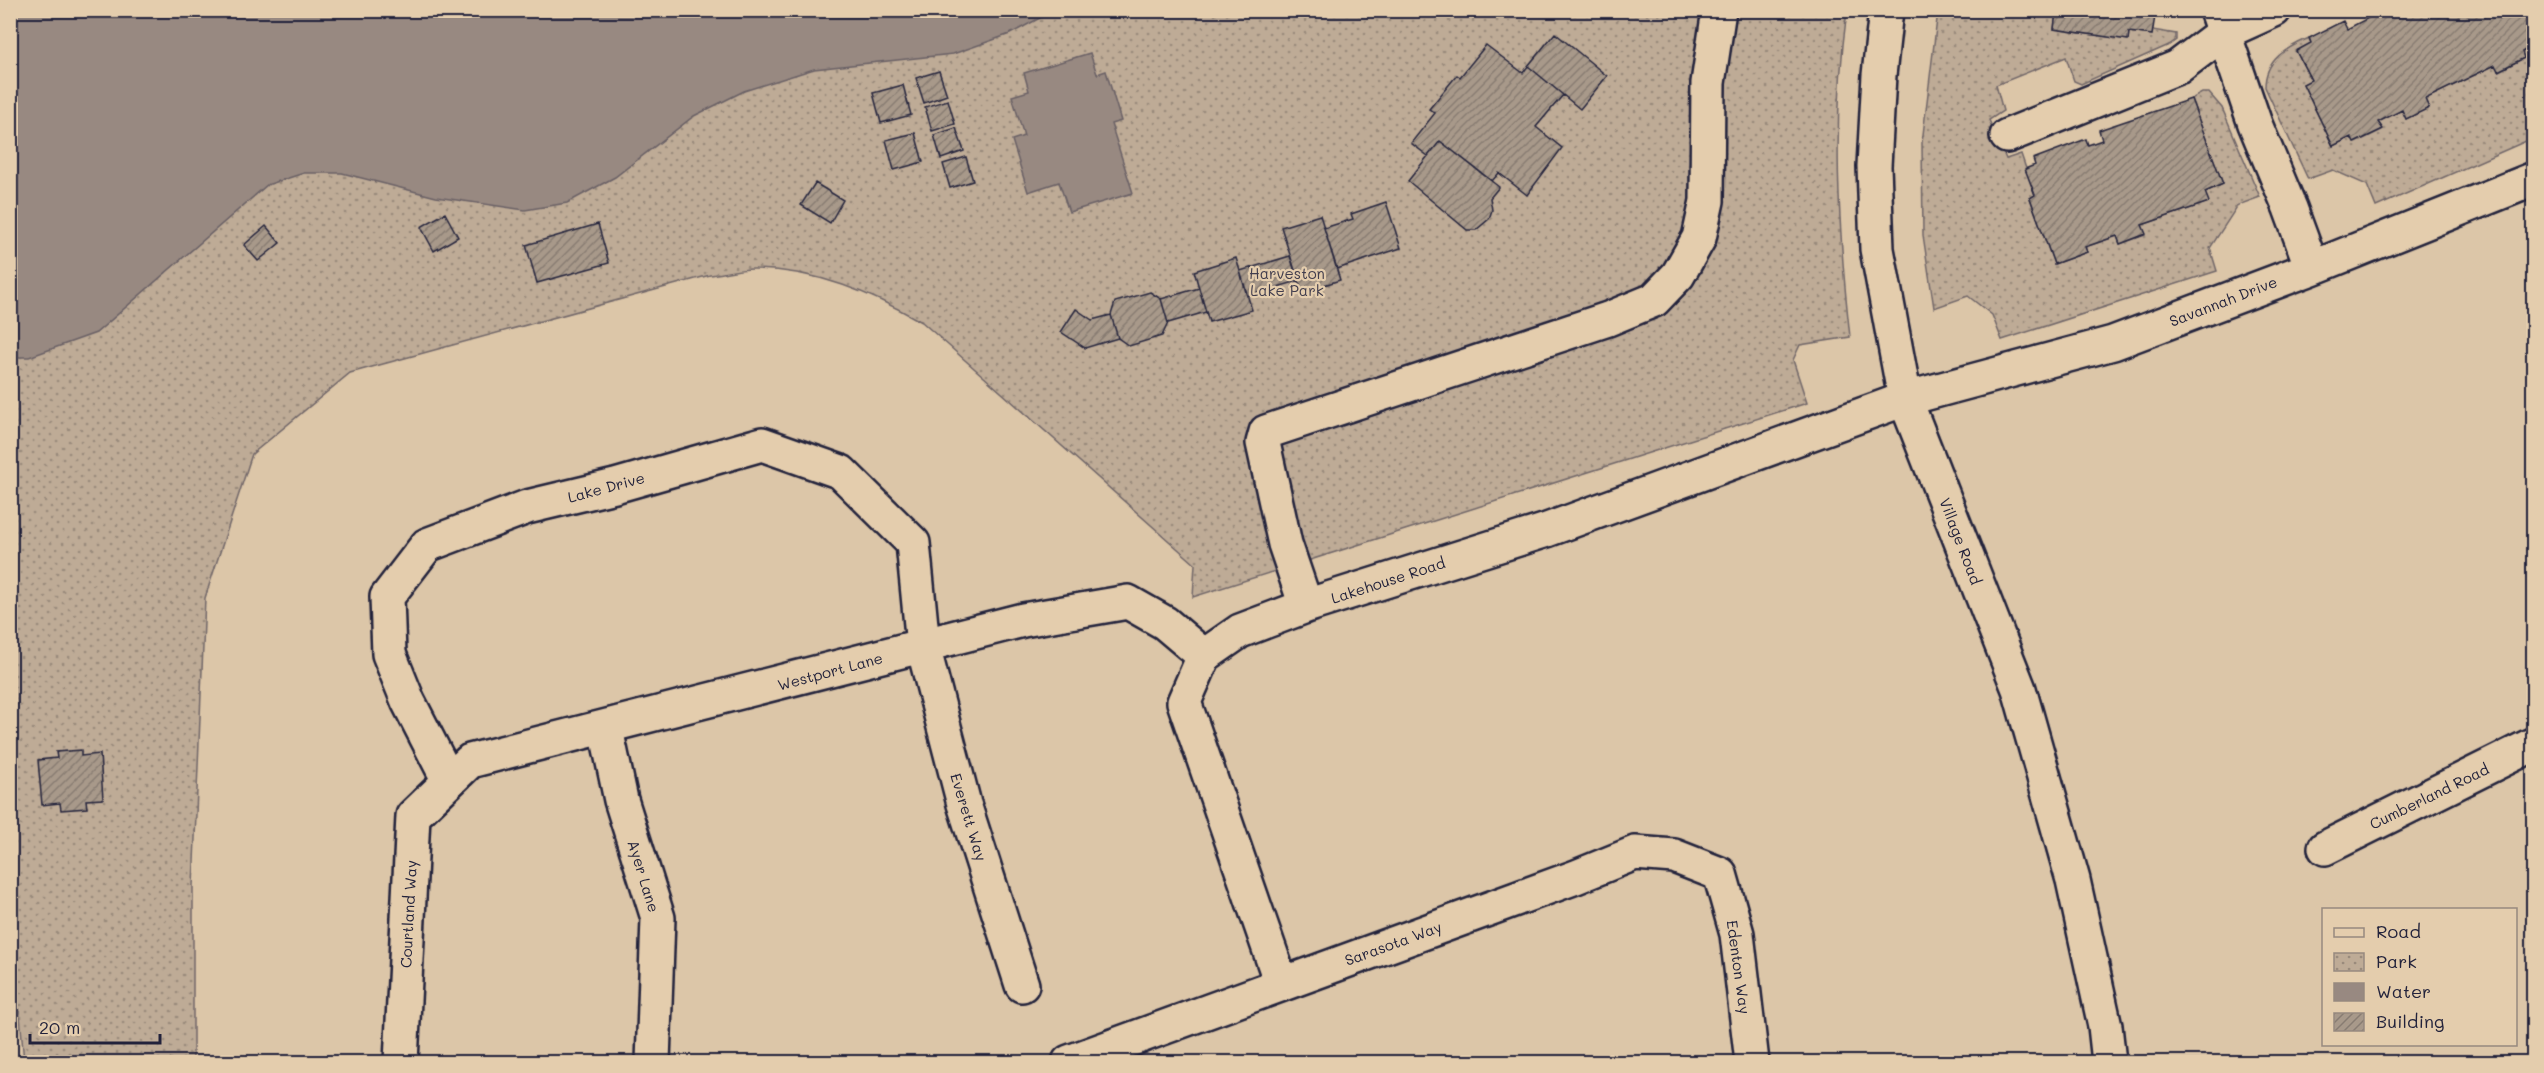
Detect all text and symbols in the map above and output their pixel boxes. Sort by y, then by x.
park label: Harveston Lake Park [1249,263,1325,300]
street label: Savannah Drive [2166,271,2280,331]
street label: Lake Drive [565,467,647,507]
street label: Village Road [1935,495,1987,587]
street label: Lakehouse Road [1328,552,1448,608]
street label: Westport Lane [775,647,885,695]
street label: Cumberland Road [2366,758,2492,834]
street label: Everett Way [946,771,992,864]
street label: Ayer Lane [624,837,664,915]
street label: Courtland Way [395,859,421,968]
legend [2322,908,2517,1046]
street label: Sarasota Way [1342,916,1444,970]
street label: Edenton Way [1723,919,1756,1015]
text: Road [2376,919,2421,943]
text: Park [2376,949,2417,973]
text: Water [2376,979,2431,1003]
scale bar [30,1007,160,1045]
text: Building [2376,1009,2444,1033]
text: 20 m [39,1015,80,1039]

